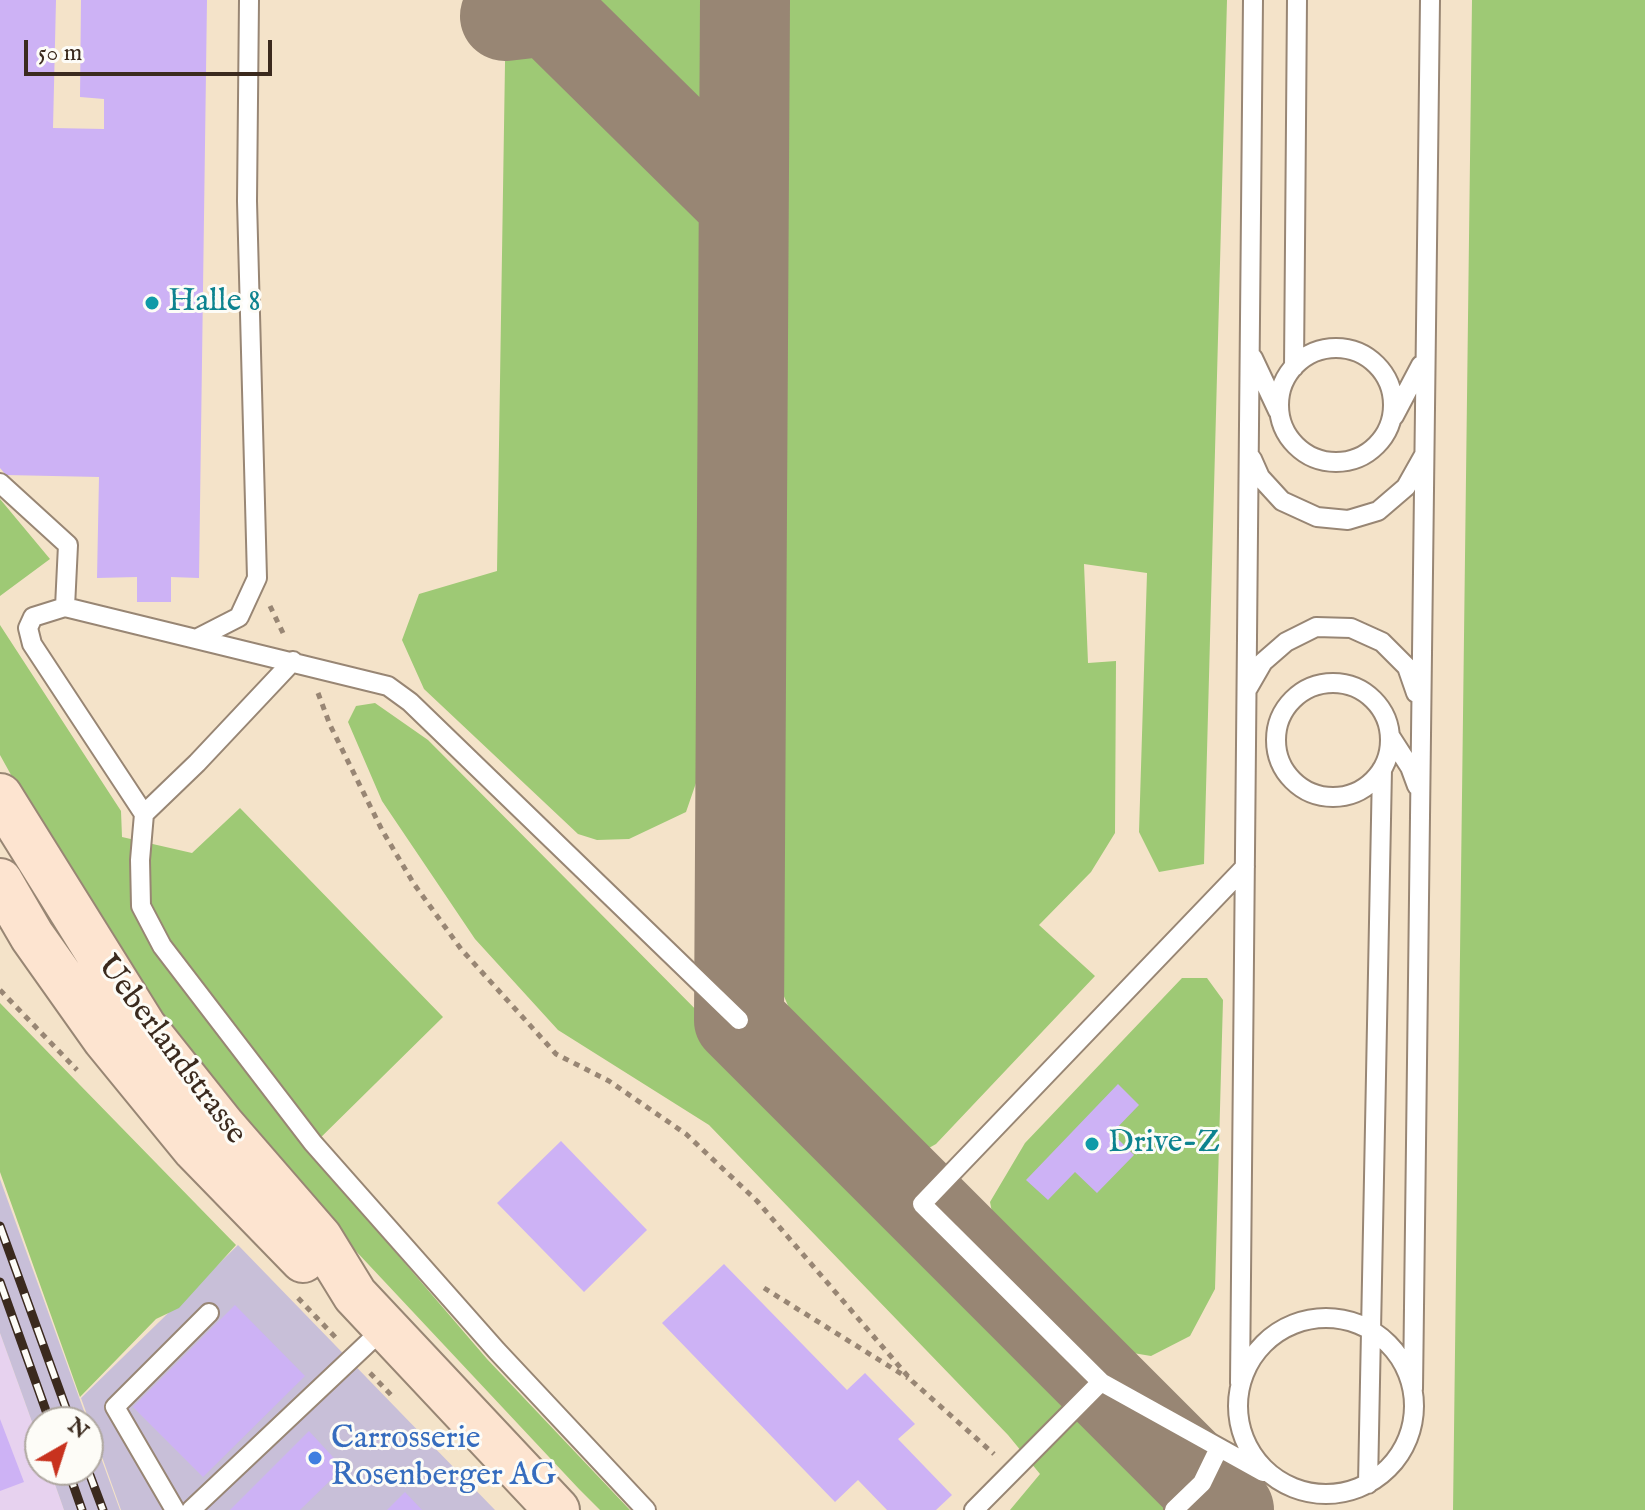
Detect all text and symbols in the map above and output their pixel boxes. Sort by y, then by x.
scale bar [28,24,276,74]
text: 50 m [38,38,82,69]
place label: Halle 8 [168,284,261,322]
marker: Halle 8 [143,294,161,312]
street label: Ueberlandstrasse [87,949,253,1153]
place label: Drive-Z [1108,1125,1220,1163]
marker: Drive-Z [1083,1135,1101,1153]
north arrow [24,1406,104,1486]
text: N [62,1412,94,1446]
place label: Carrosserie Rosenberger AG [331,1421,556,1496]
marker: Carrosserie Rosenberger AG [306,1449,324,1467]

